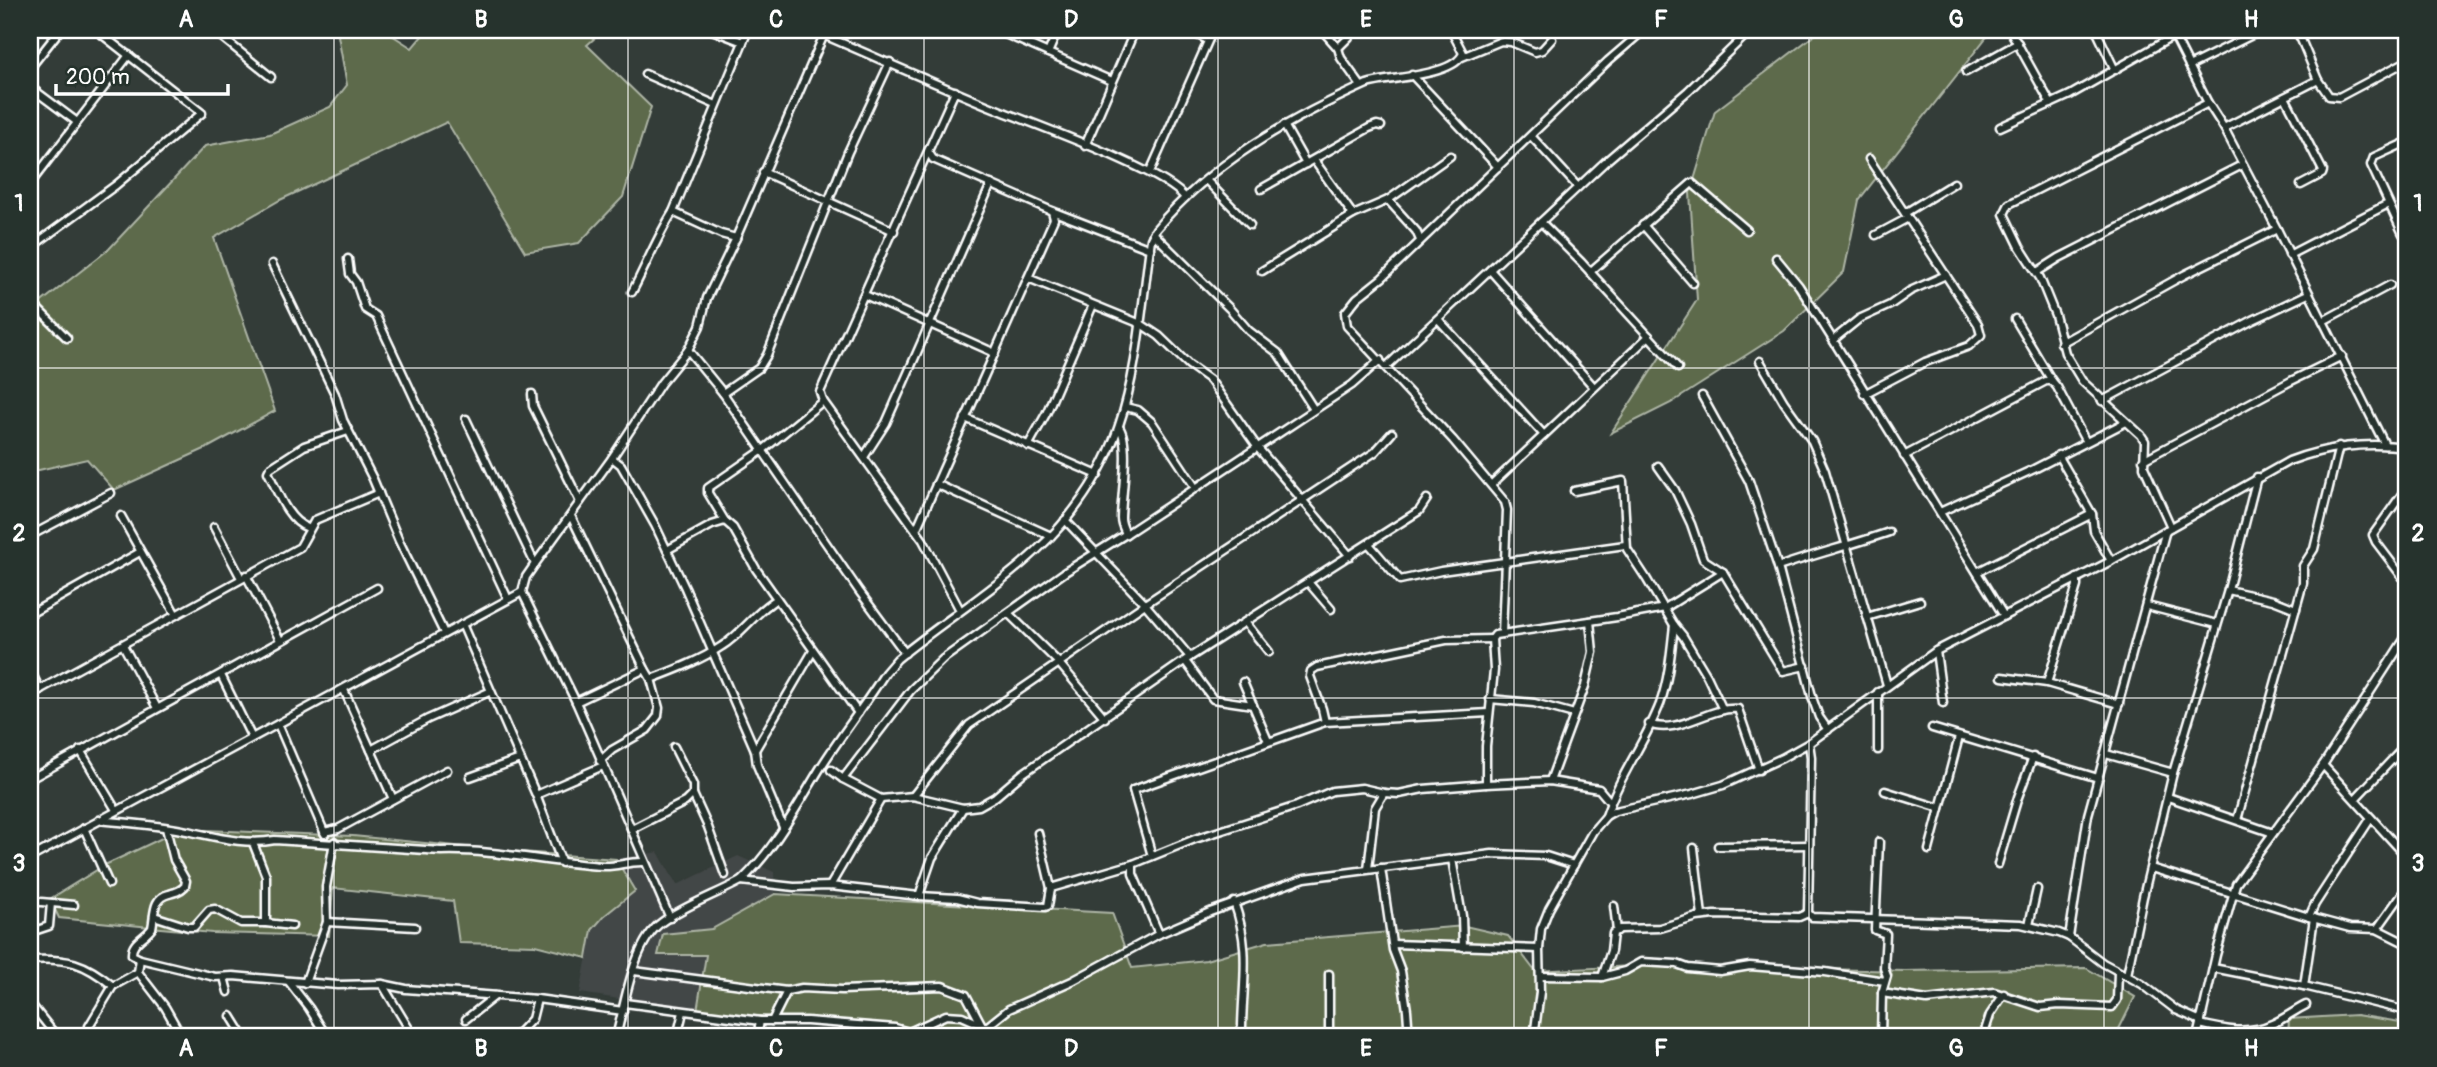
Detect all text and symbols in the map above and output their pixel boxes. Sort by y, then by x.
text: A [179,5,194,34]
text: B [474,5,488,34]
text: C [769,5,783,34]
text: D [1064,5,1078,34]
text: E [1360,5,1372,34]
text: F [1654,5,1668,34]
text: G [1948,5,1964,34]
text: H [2244,5,2258,34]
scale bar [56,52,228,96]
text: 200 m [66,64,130,91]
text: 1 [15,189,24,218]
text: 1 [2414,189,2423,218]
text: 2 [13,519,26,548]
text: 2 [2412,519,2425,548]
text: 3 [13,849,25,878]
text: 3 [2412,849,2424,878]
text: A [179,1034,194,1063]
text: B [474,1034,488,1063]
text: C [769,1034,783,1063]
text: D [1064,1034,1078,1063]
text: E [1360,1034,1372,1063]
text: F [1654,1034,1668,1063]
text: G [1948,1034,1964,1063]
text: H [2244,1034,2258,1063]

